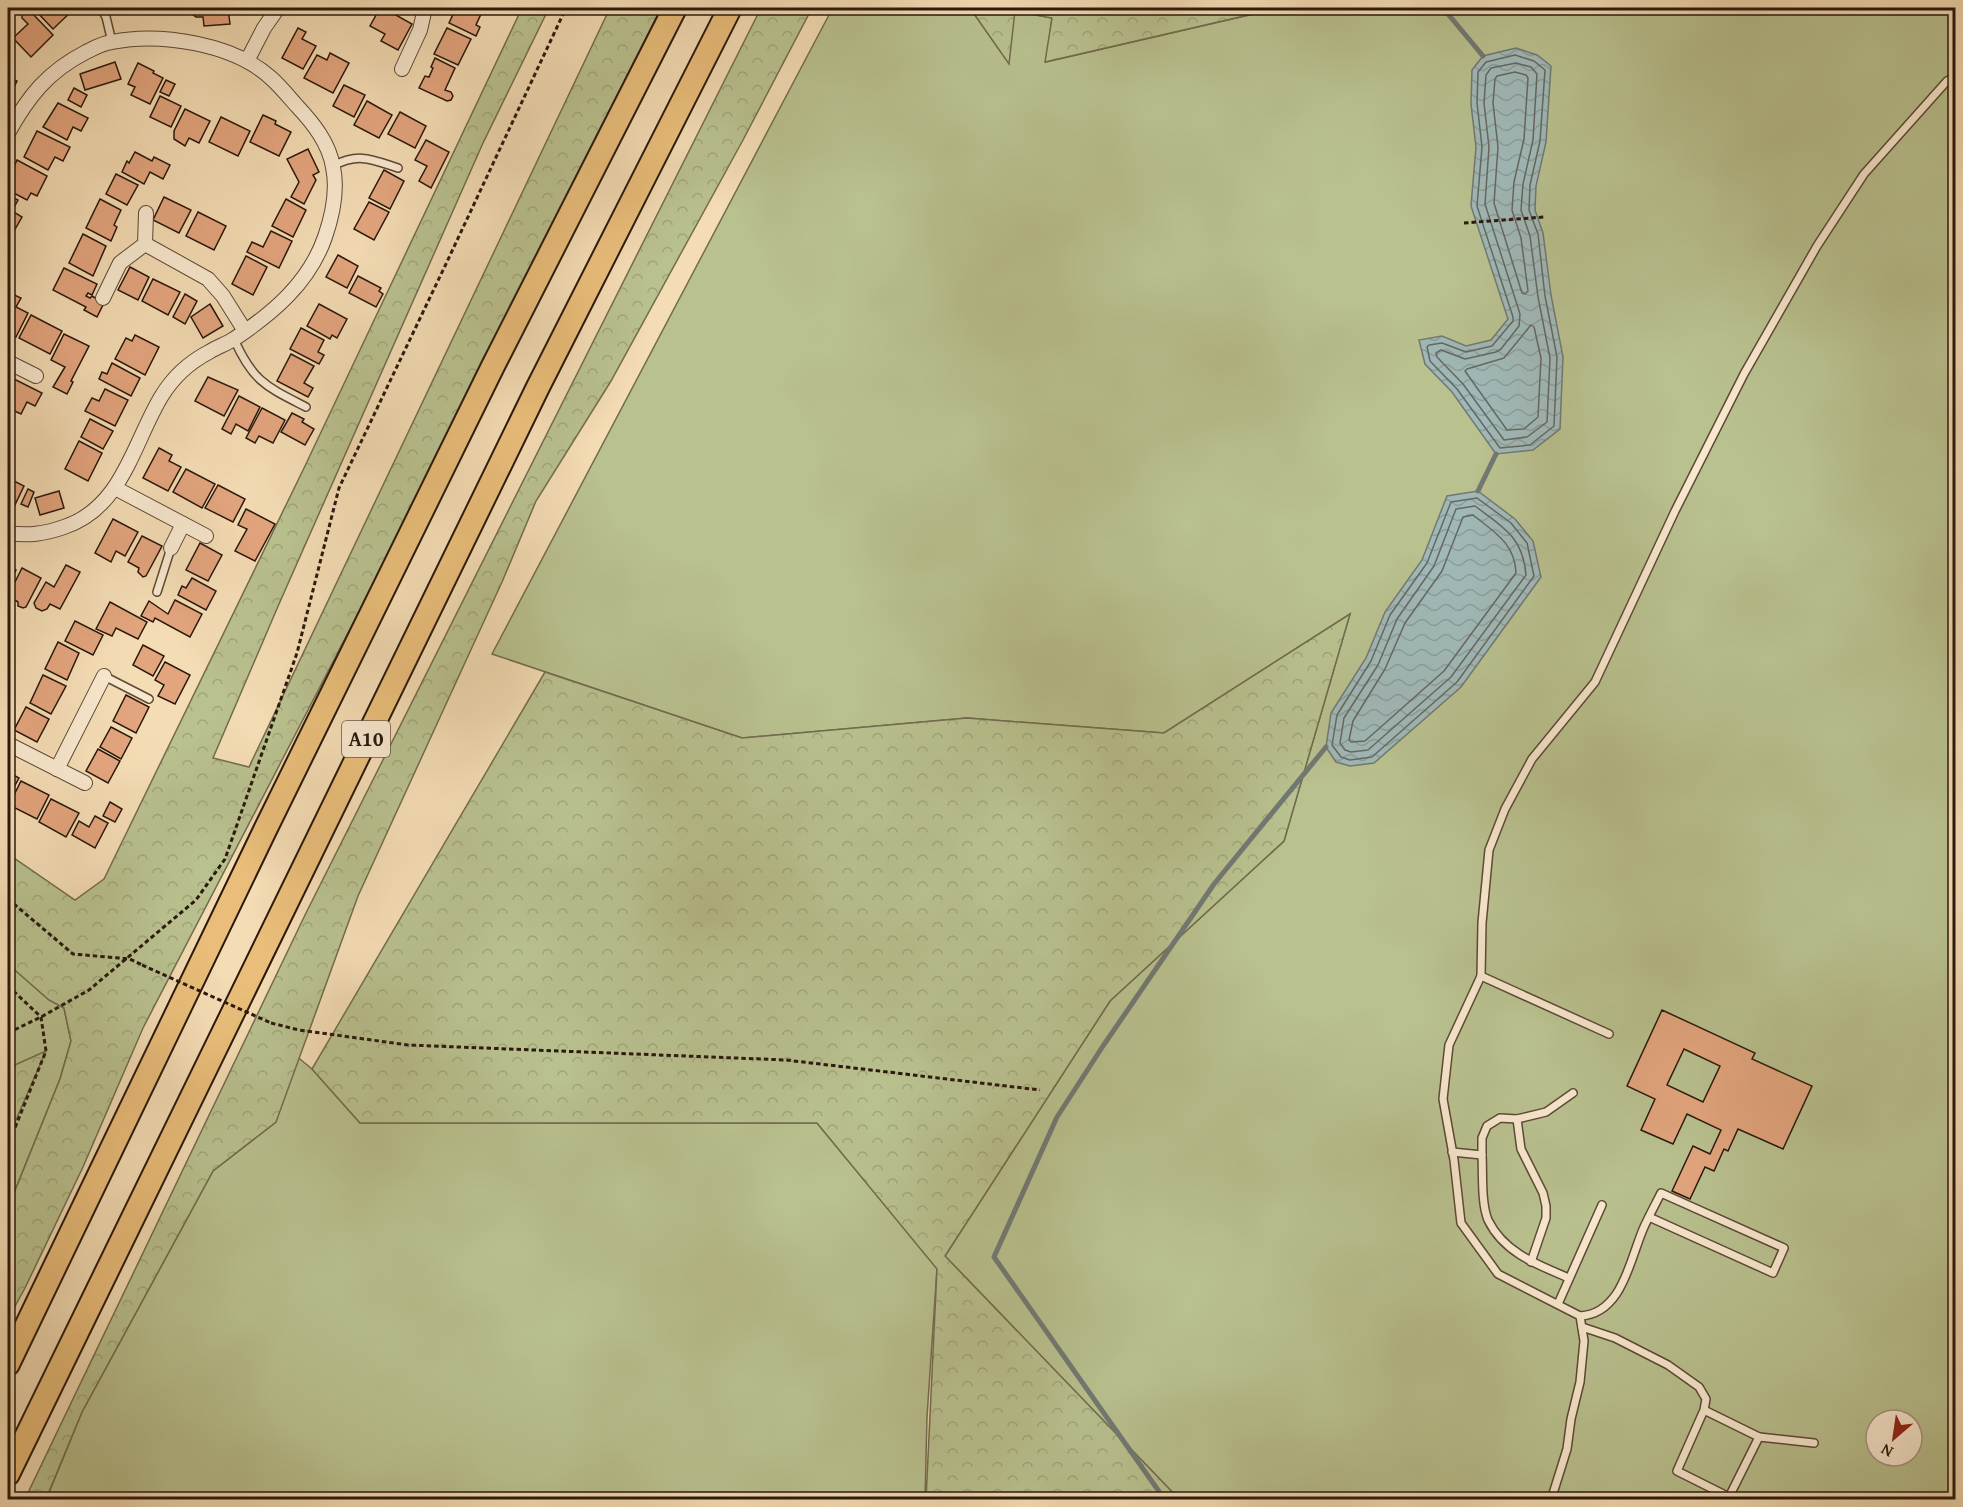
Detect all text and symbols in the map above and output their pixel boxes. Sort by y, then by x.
road number: A10 [342,721,390,757]
north arrow [1864,1408,1924,1468]
text: N [1876,1438,1897,1464]

